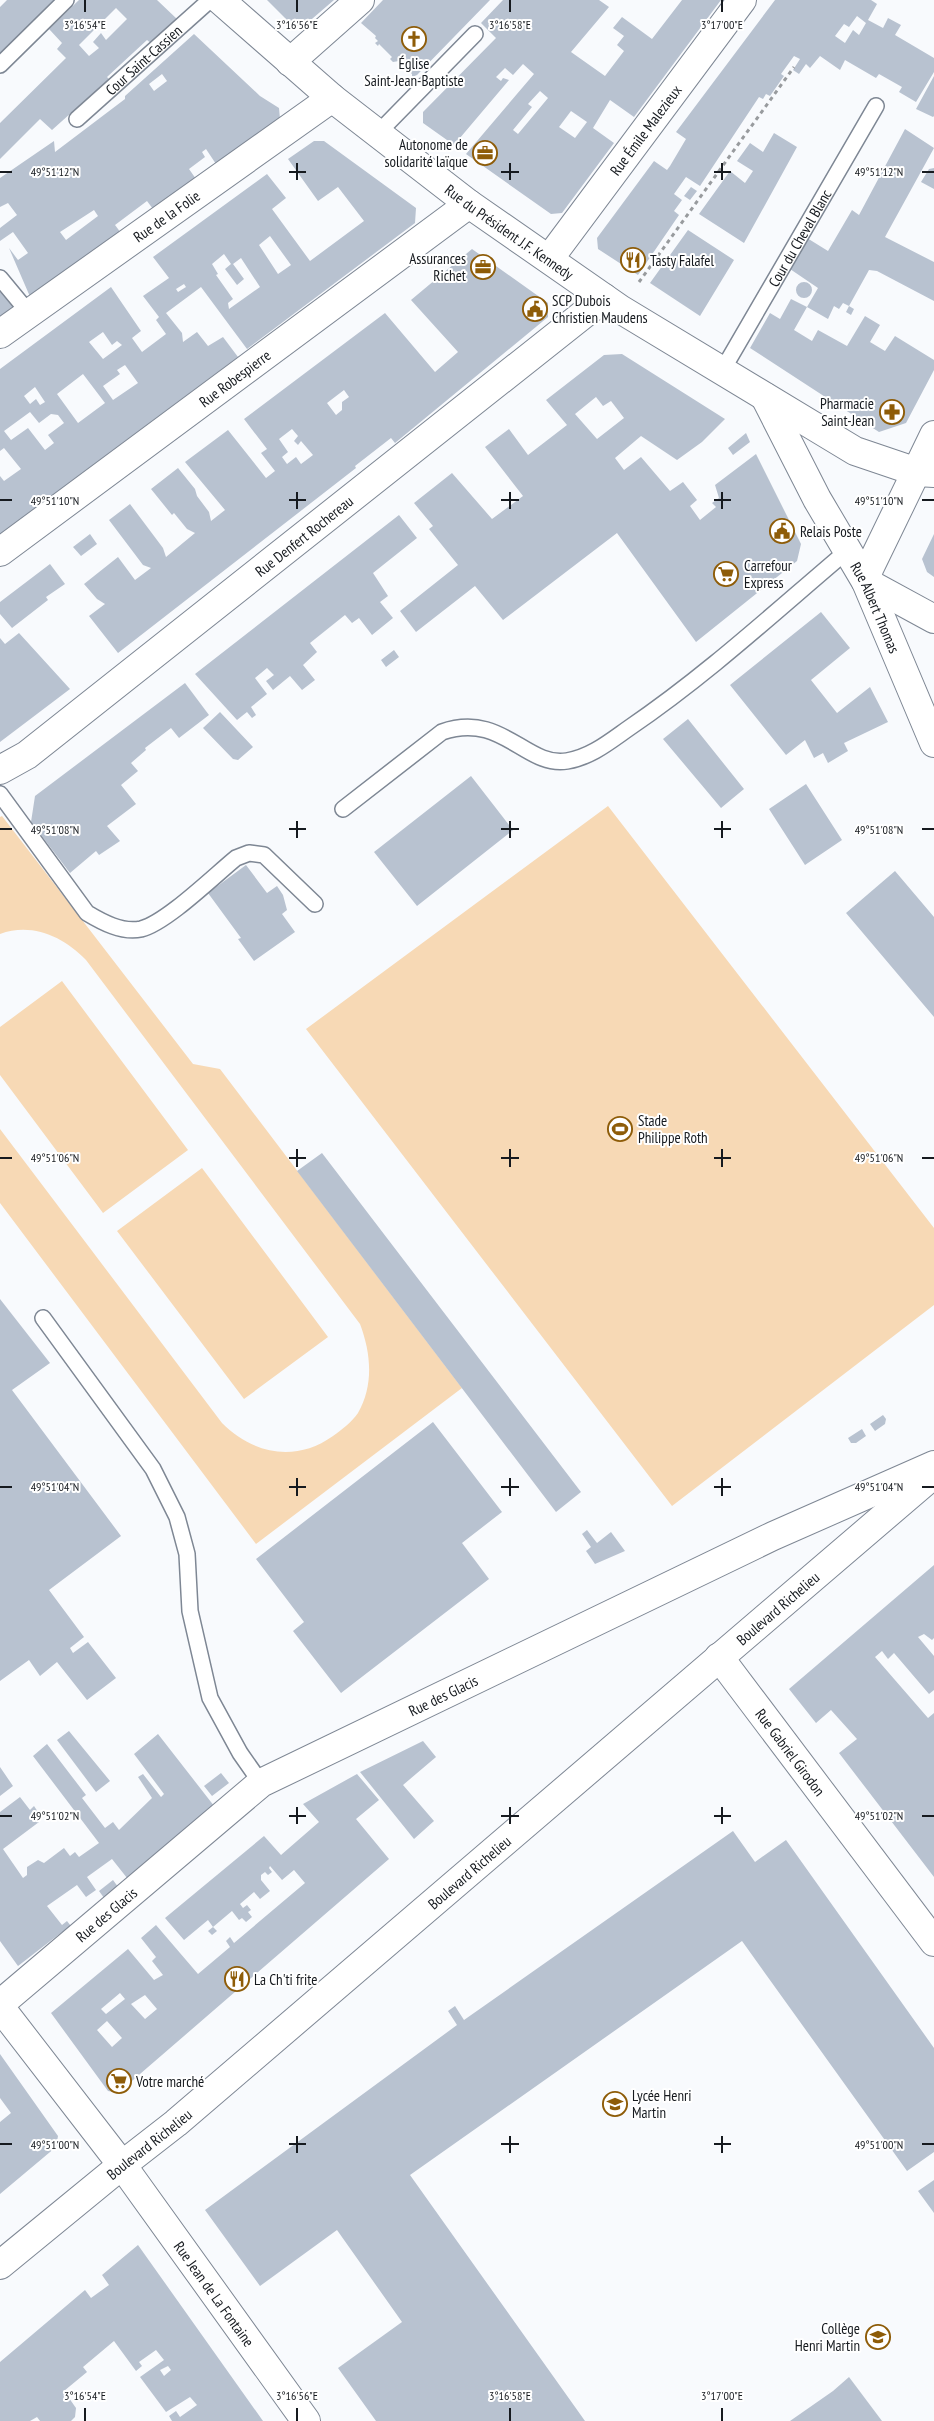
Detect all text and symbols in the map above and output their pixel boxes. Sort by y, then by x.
text: 3°16'54"E [64,17,106,32]
text: 3°16'56"E [276,17,318,32]
text: 3°16'58"E [489,17,531,32]
text: 3°17'00"E [701,17,743,32]
street label: Cour Saint-Cassien [101,21,185,99]
church icon: Église Saint-Jean-Baptiste [401,26,427,52]
place label: Église Saint-Jean-Baptiste [364,54,464,90]
street label: Rue Émile Malezieux [605,81,685,179]
place label: Autonome de solidarité laïque [385,135,468,171]
office icon: Autonome de solidarité laïque [472,140,498,166]
text: 49°51'12"N [31,164,79,179]
text: 49°51'12"N [855,164,903,179]
street label: Rue du Président J.F. Kennedy [441,180,578,284]
street label: Cour du Cheval Blanc [764,185,835,290]
street label: Rue de la Folie [129,186,203,246]
restaurant icon: Tasty Falafel [620,247,646,273]
place label: Assurances Richet [409,249,466,285]
place label: Tasty Falafel [650,251,715,270]
office icon: Assurances Richet [470,254,496,280]
place label: SCP Dubois Christien Maudens [552,291,648,327]
public building icon: SCP Dubois Christien Maudens [522,296,548,322]
street label: Rue Robespierre [195,345,274,411]
place label: Pharmacie Saint-Jean [820,394,874,430]
pharmacy icon: Pharmacie Saint-Jean [879,399,905,425]
street label: Rue Denfert Rochereau [251,491,357,580]
text: 49°51'10"N [31,493,79,508]
text: 49°51'10"N [855,493,903,508]
public building icon: Relais Poste [769,518,795,544]
place label: Relais Poste [800,522,862,541]
place label: Carrefour Express [744,556,793,592]
street label: Rue Albert Thomas [847,558,904,656]
supermarket icon: Carrefour Express [713,561,739,587]
text: 49°51'08"N [31,822,79,837]
text: 49°51'08"N [855,822,903,837]
place label: Stade Philippe Roth [638,1111,708,1147]
sports icon: Stade Philippe Roth [607,1116,633,1142]
text: 49°51'06"N [31,1150,79,1165]
text: 49°51'06"N [855,1150,903,1165]
text: 49°51'04"N [31,1479,79,1494]
text: 49°51'04"N [855,1479,903,1494]
street label: Boulevard Richelieu [732,1567,823,1649]
street label: Rue des Glacis [405,1670,481,1720]
street label: Rue Gabriel Girodon [752,1705,830,1799]
text: 49°51'02"N [31,1808,79,1823]
text: 49°51'02"N [855,1808,903,1823]
street label: Boulevard Richelieu [424,1831,515,1913]
street label: Rue des Glacis [71,1883,141,1946]
restaurant icon: La Ch'ti frite [224,1966,250,1992]
place label: La Ch'ti frite [254,1970,317,1989]
supermarket icon: Votre marché [106,2068,132,2094]
place label: Votre marché [135,2072,204,2091]
place label: Lycée Henri Martin [632,2086,691,2122]
school or university icon: Lycée Henri Martin [602,2091,628,2117]
street label: Boulevard Richelieu [103,2104,195,2183]
text: 49°51'00"N [31,2137,79,2152]
text: 49°51'00"N [855,2137,903,2152]
street label: Rue Jean de La Fontaine [170,2237,259,2350]
place label: Collège Henri Martin [795,2319,860,2355]
school or university icon: Collège Henri Martin [865,2324,891,2350]
text: 3°16'54"E [64,2388,106,2403]
text: 3°16'56"E [276,2388,318,2403]
text: 3°16'58"E [489,2388,531,2403]
text: 3°17'00"E [701,2388,743,2403]

